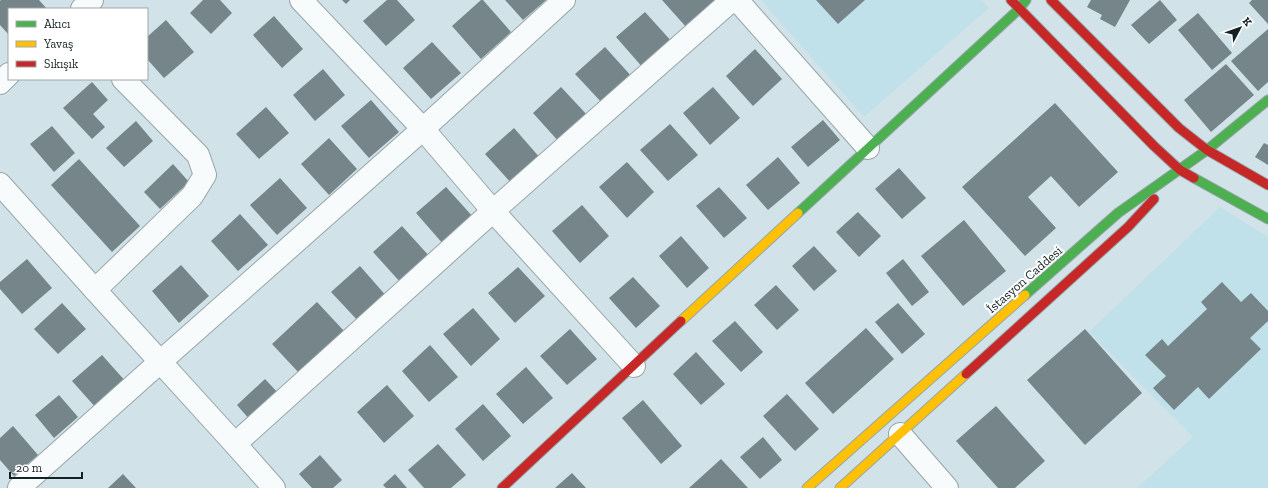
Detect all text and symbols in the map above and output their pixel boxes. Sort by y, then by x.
legend [8,8,148,80]
north arrow [1220,8,1260,48]
text: K [1240,15,1255,29]
text: Akıcı [44,17,71,31]
text: Yavaş [43,37,73,51]
text: Sıkışık [44,57,79,71]
street label: İstasyon Caddesi [984,242,1065,316]
scale bar [10,454,82,480]
text: 20 m [16,461,43,475]

